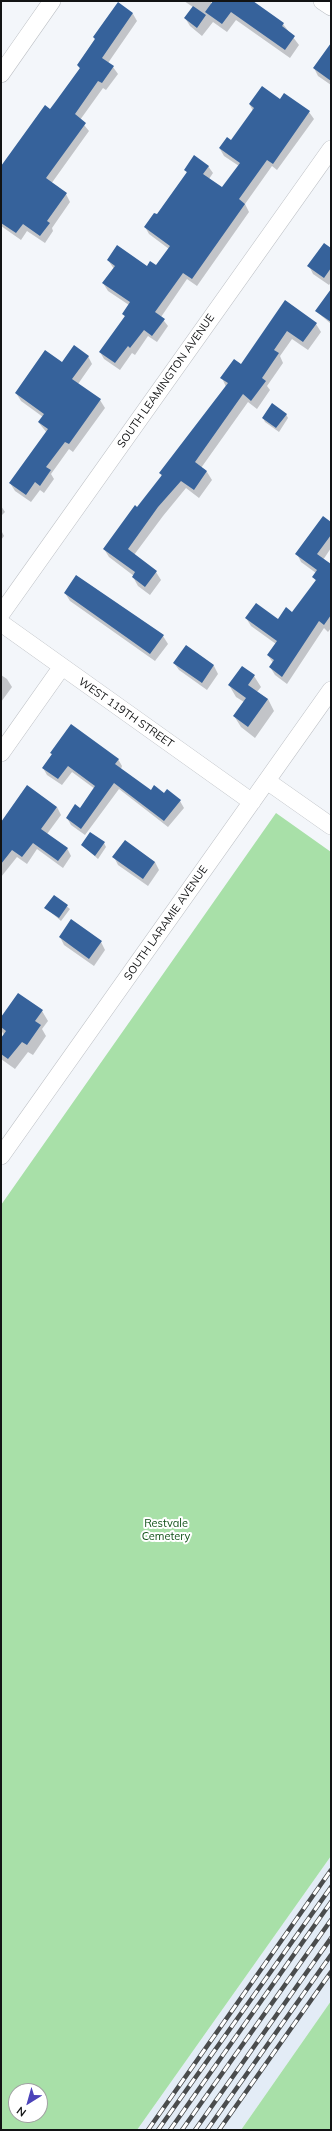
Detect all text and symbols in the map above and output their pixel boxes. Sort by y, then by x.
street label: SOUTH LEAMINGTON AVENUE [115,312,217,450]
street label: WEST 119TH STREET [76,675,176,751]
street label: SOUTH LARAMIE AVENUE [121,863,211,983]
park label: Restvale Cemetery [142,1517,190,1543]
north arrow [8,2083,48,2123]
text: N [14,2104,29,2120]

